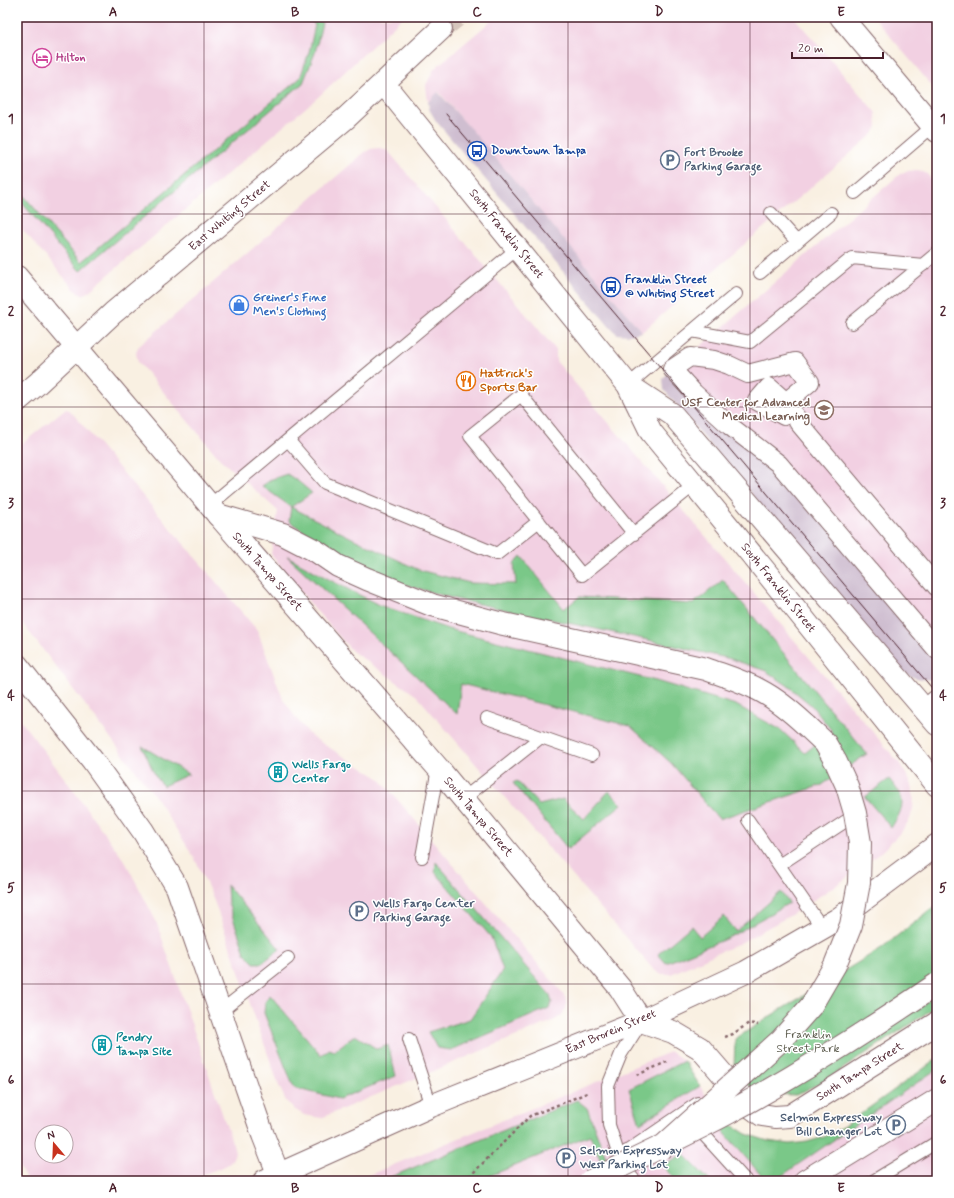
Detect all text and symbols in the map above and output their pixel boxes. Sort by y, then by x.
text: A [109,4,117,21]
text: B [291,4,300,21]
text: C [472,4,482,21]
text: D [655,4,664,21]
text: E [837,4,845,21]
scale bar [792,34,883,60]
text: 20 m [798,41,824,57]
hotel icon: Hilton [31,47,53,69]
place label: Hilton [56,50,85,66]
text: 1 [8,111,14,128]
text: 1 [940,111,946,128]
bus stop icon: Downtown Tampa [466,140,488,162]
place label: Downtown Tampa [491,143,586,159]
place label: Fort Brooke Parking Garage [684,145,762,176]
parking icon: Fort Brooke Parking Garage [659,149,681,171]
street label: East Whiting Street [186,177,275,256]
street label: South Franklin Street [465,186,548,283]
place label: Franklin Street @ Whiting Street [625,272,715,303]
bus stop icon: Franklin Street @ Whiting Street [600,276,622,298]
place label: Greiner's Fine Men's Clothing [253,290,327,321]
shop icon: Greiner's Fine Men's Clothing [228,294,250,316]
text: 2 [8,303,15,320]
text: 2 [940,303,947,320]
place label: Hattrick's Sports Bar [480,366,537,396]
restaurant icon: Hattrick's Sports Bar [455,370,477,392]
place label: USF Center for Advanced Medical Learning [682,395,810,426]
school or university icon: USF Center for Advanced Medical Learning [813,399,835,421]
text: 3 [8,495,14,512]
text: 3 [940,495,946,512]
street label: South Tampa Street [228,529,306,615]
street label: South Franklin Street [737,540,820,637]
text: 4 [7,688,15,705]
text: 4 [939,688,947,705]
place label: Wells Fargo Center [291,757,351,787]
building icon: Wells Fargo Center [267,761,289,783]
street label: South Tampa Street [440,774,516,860]
text: 5 [7,880,15,897]
text: 5 [939,880,947,897]
place label: Wells Fargo Center Parking Garage [372,896,475,927]
parking icon: Wells Fargo Center Parking Garage [348,900,370,922]
street label: East Brorein Street [563,1006,659,1058]
park label: Franklin Street Park [776,1027,840,1057]
place label: Pendry Tampa Site [116,1030,172,1060]
building icon: Pendry Tampa Site [91,1034,113,1056]
street label: South Tampa Street [813,1039,907,1105]
text: 6 [8,1072,15,1089]
text: 6 [940,1072,947,1089]
place label: Selmon Expressway Bill Changer Lot [780,1110,883,1140]
parking icon: Selmon Expressway Bill Changer Lot [885,1114,907,1136]
north arrow [34,1124,74,1164]
text: N [45,1128,57,1143]
place label: Selmon Expressway West Parking Lot [579,1143,682,1174]
parking icon: Selmon Expressway West Parking Lot [555,1147,577,1169]
text: A [109,1180,117,1197]
text: B [291,1180,300,1197]
text: C [472,1180,482,1197]
text: D [655,1180,664,1197]
text: E [837,1180,845,1197]

